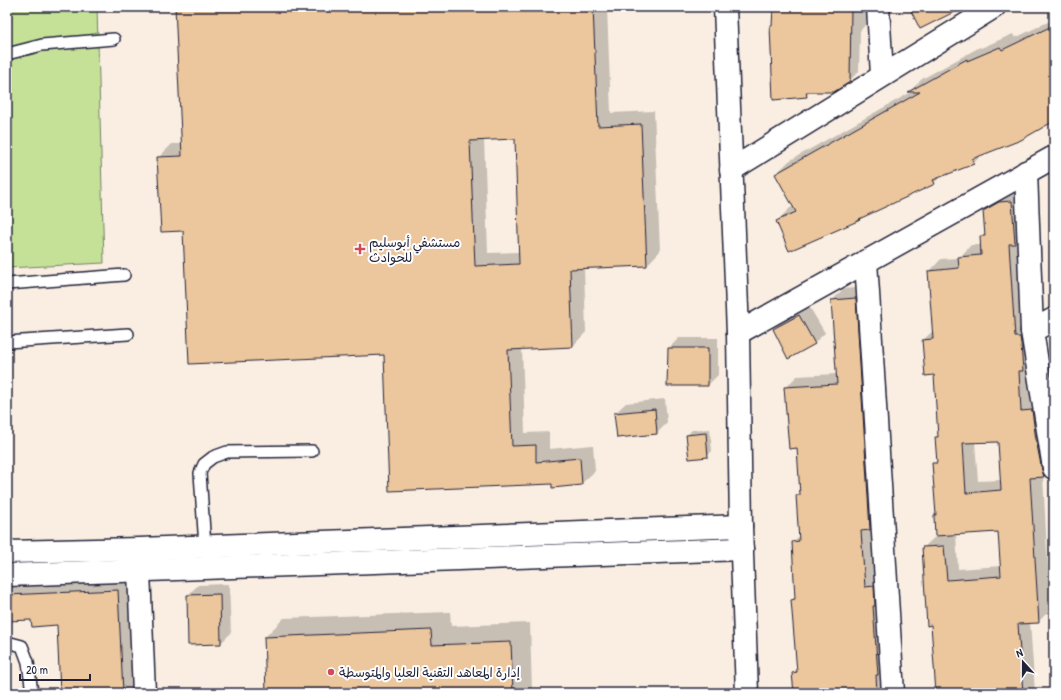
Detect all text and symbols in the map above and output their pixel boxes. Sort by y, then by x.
place label: مستشفي أبوسليم للحوادث [369,233,460,266]
marker: مستشفي أبوسليم للحوادث [354,243,366,255]
north arrow [1003,642,1043,682]
text: N [1014,645,1025,660]
scale bar [20,656,90,682]
text: 20 m [26,661,48,678]
place label: إدارة المعاهد التقنية العليا والمتوسطة [339,663,520,681]
marker: إدارة المعاهد التقنية العليا والمتوسطة [326,667,336,677]

